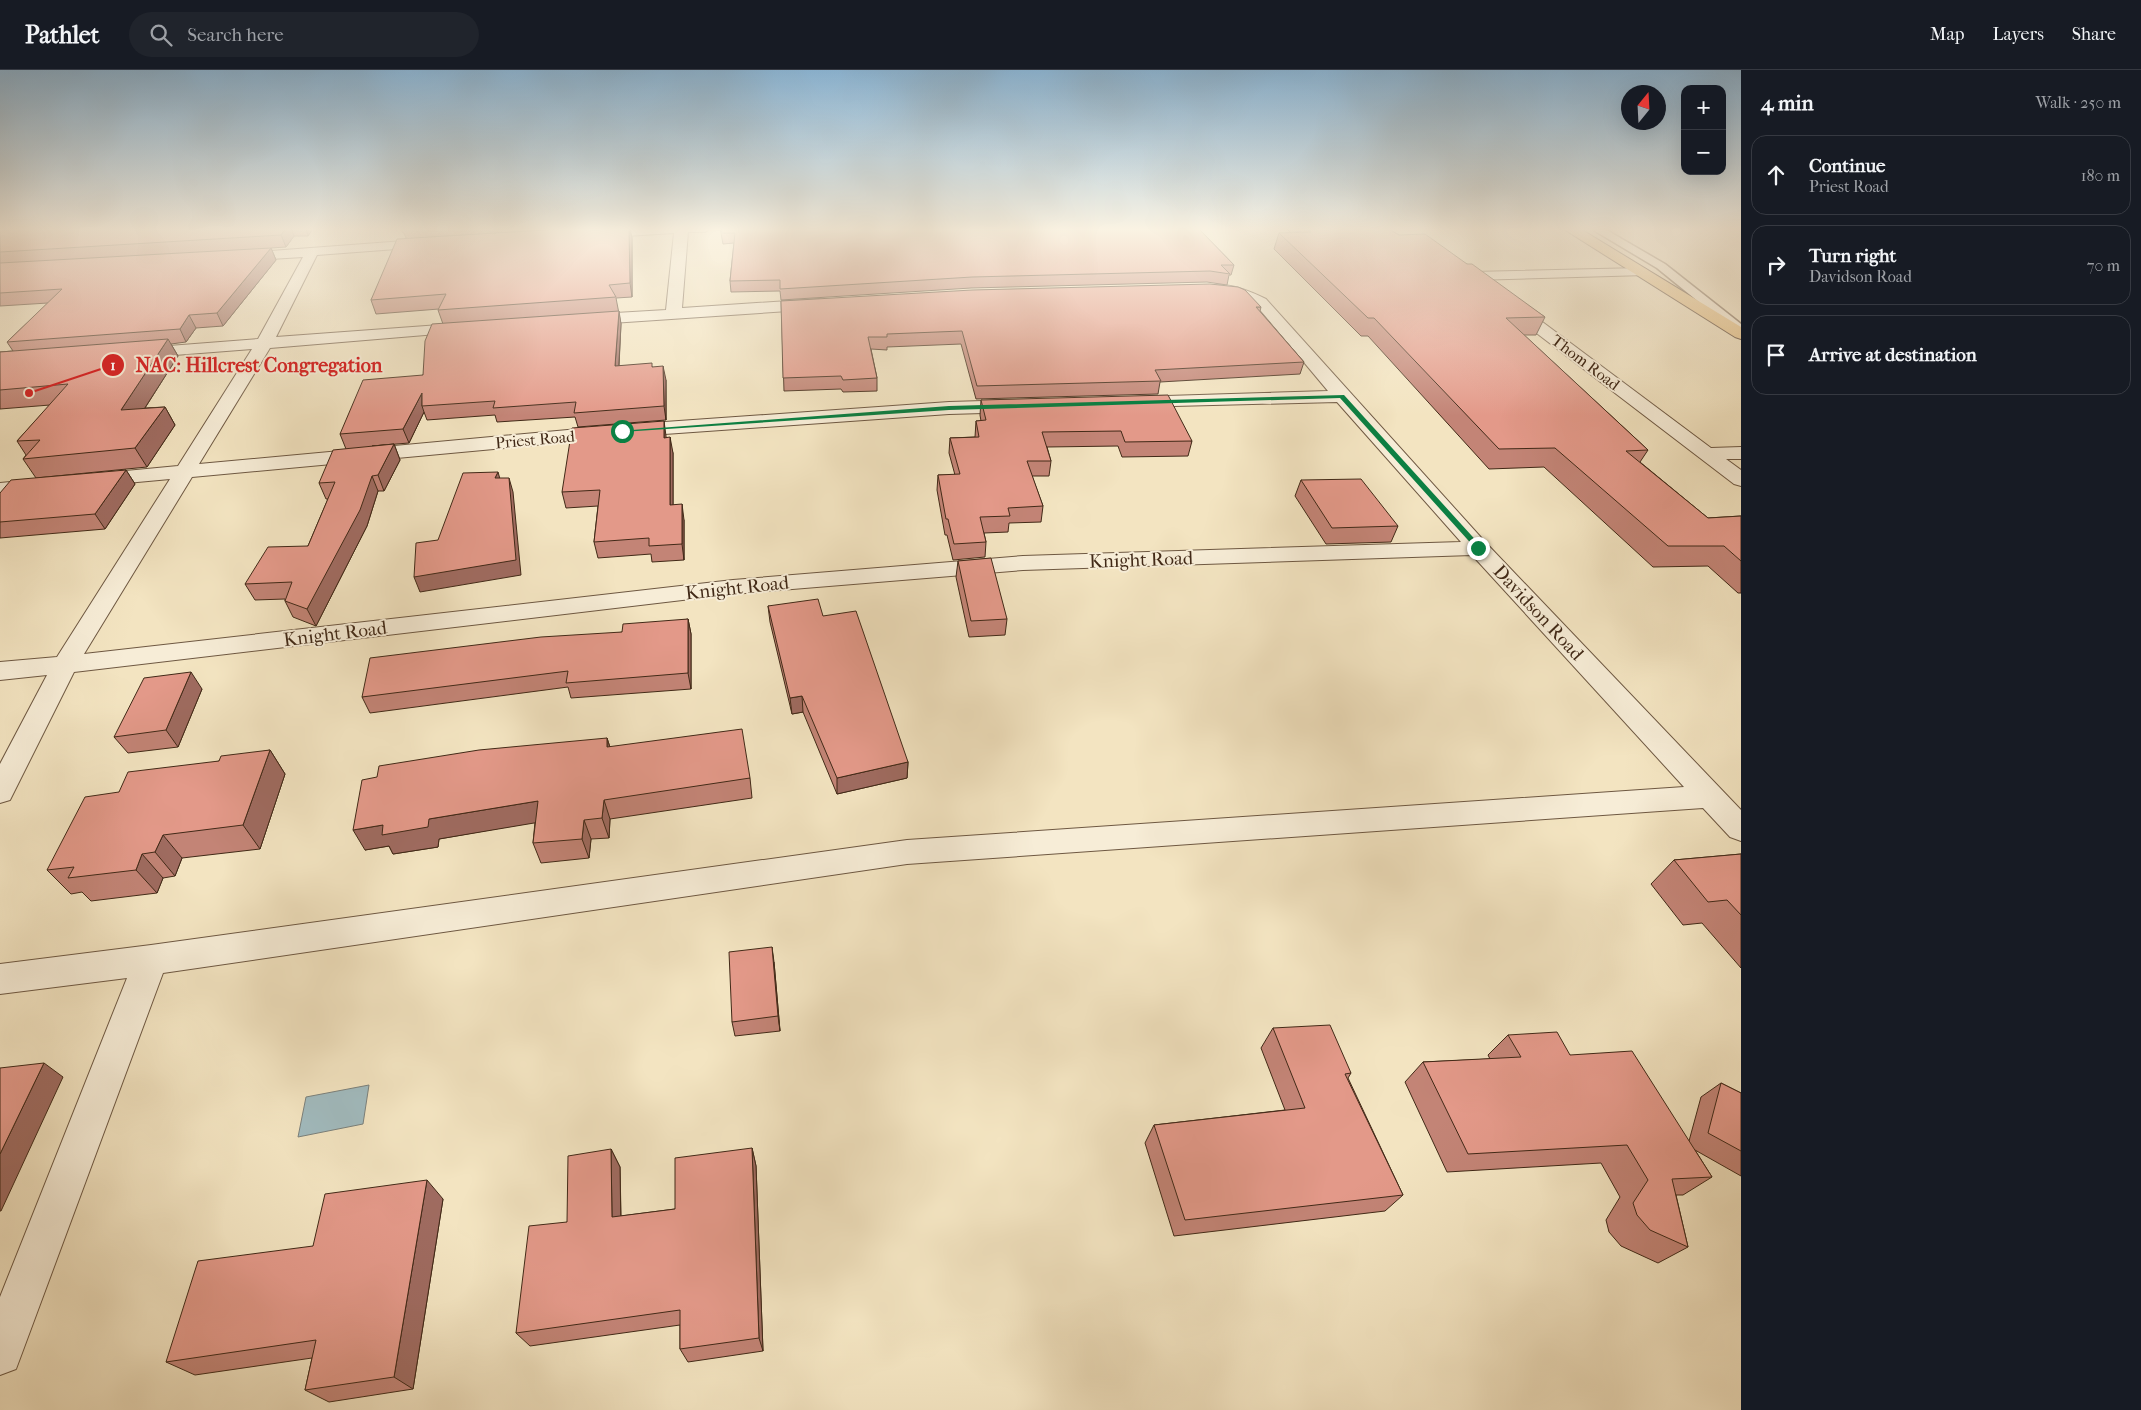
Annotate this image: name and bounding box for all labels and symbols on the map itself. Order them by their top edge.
north arrow [1621,85,1666,130]
street label: Thom Road [1548,331,1624,394]
callout: NAC: Hillcrest Congregation [100,348,392,383]
text: NAC: Hillcrest Congregation [136,354,383,377]
text: 1 [110,356,116,374]
route start [611,420,634,443]
street label: Priest Road [495,427,576,452]
route end [1467,537,1490,560]
street label: Knight Road [1089,547,1194,573]
street label: Davidson Road [1489,560,1588,665]
street label: Knight Road [684,572,791,604]
street label: Knight Road [282,617,389,651]

